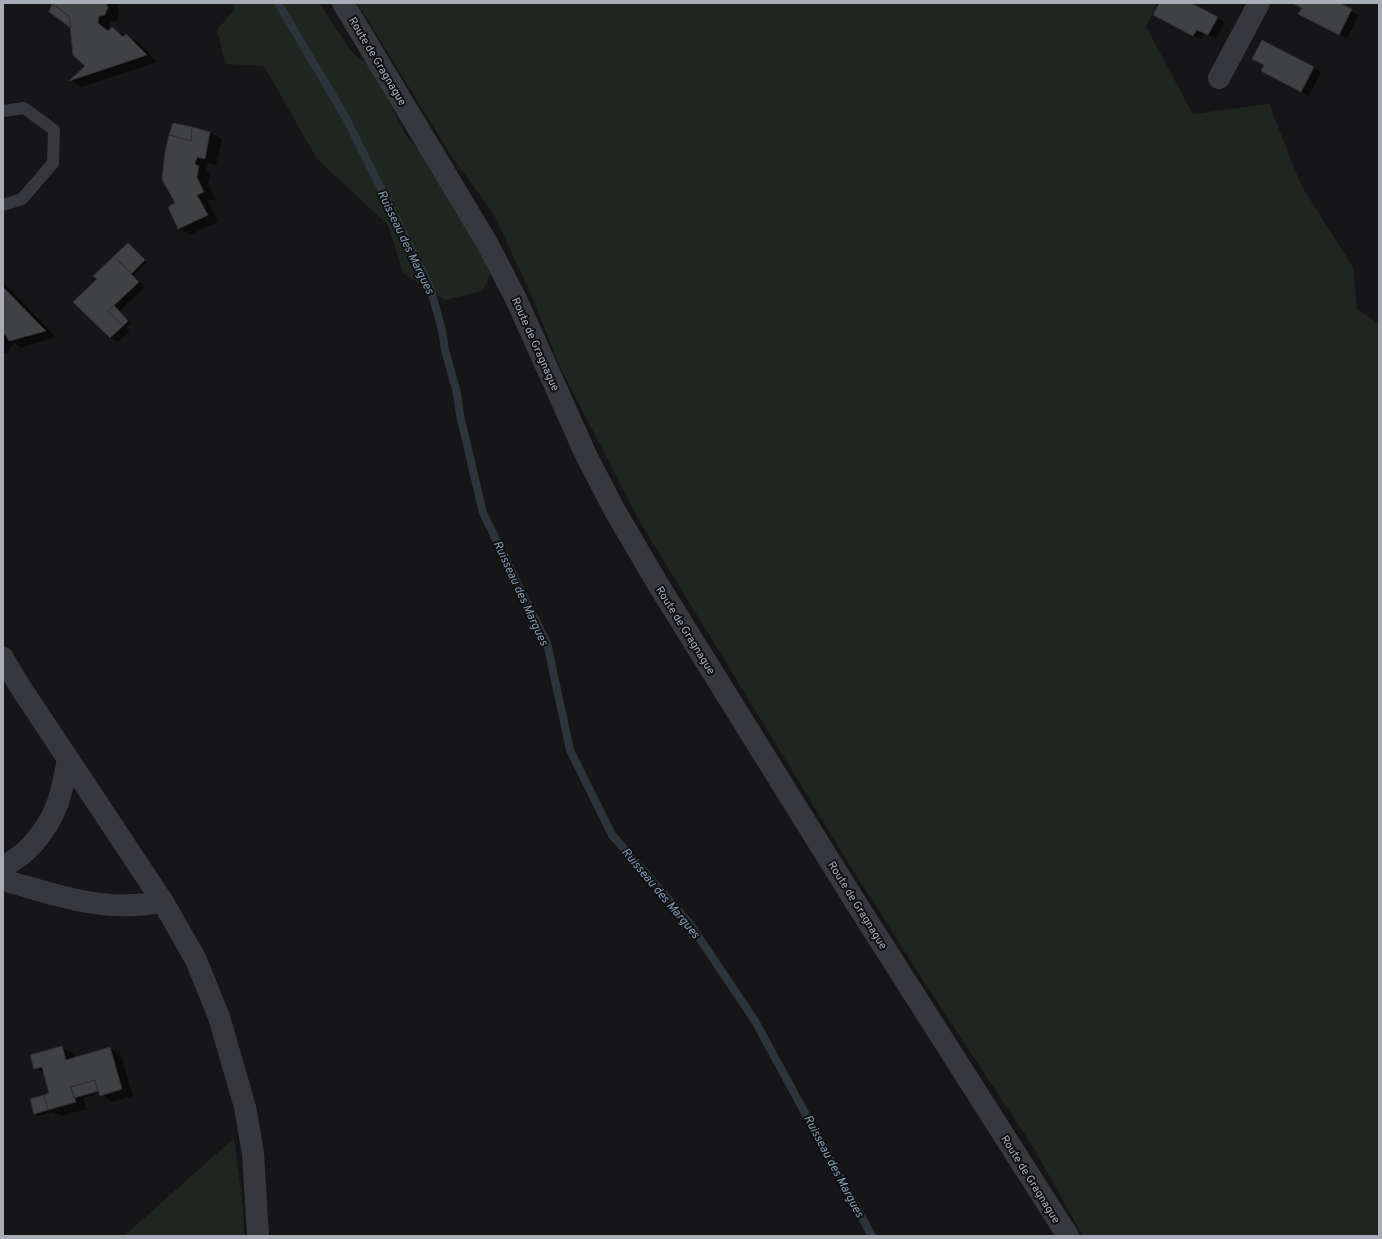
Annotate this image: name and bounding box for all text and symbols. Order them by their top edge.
street label: Route de Gragnague [345,15,409,108]
water label: Ruisseau des Margues [373,188,438,298]
street label: Route de Gragnague [508,295,562,393]
water label: Ruisseau des Margues [489,538,552,649]
street label: Route de Gragnague [652,584,718,677]
water label: Ruisseau des Margues [618,845,703,943]
street label: Route de Gragnague [824,859,890,952]
water label: Ruisseau des Margues [799,1112,867,1221]
street label: Route de Gragnague [997,1133,1063,1226]

